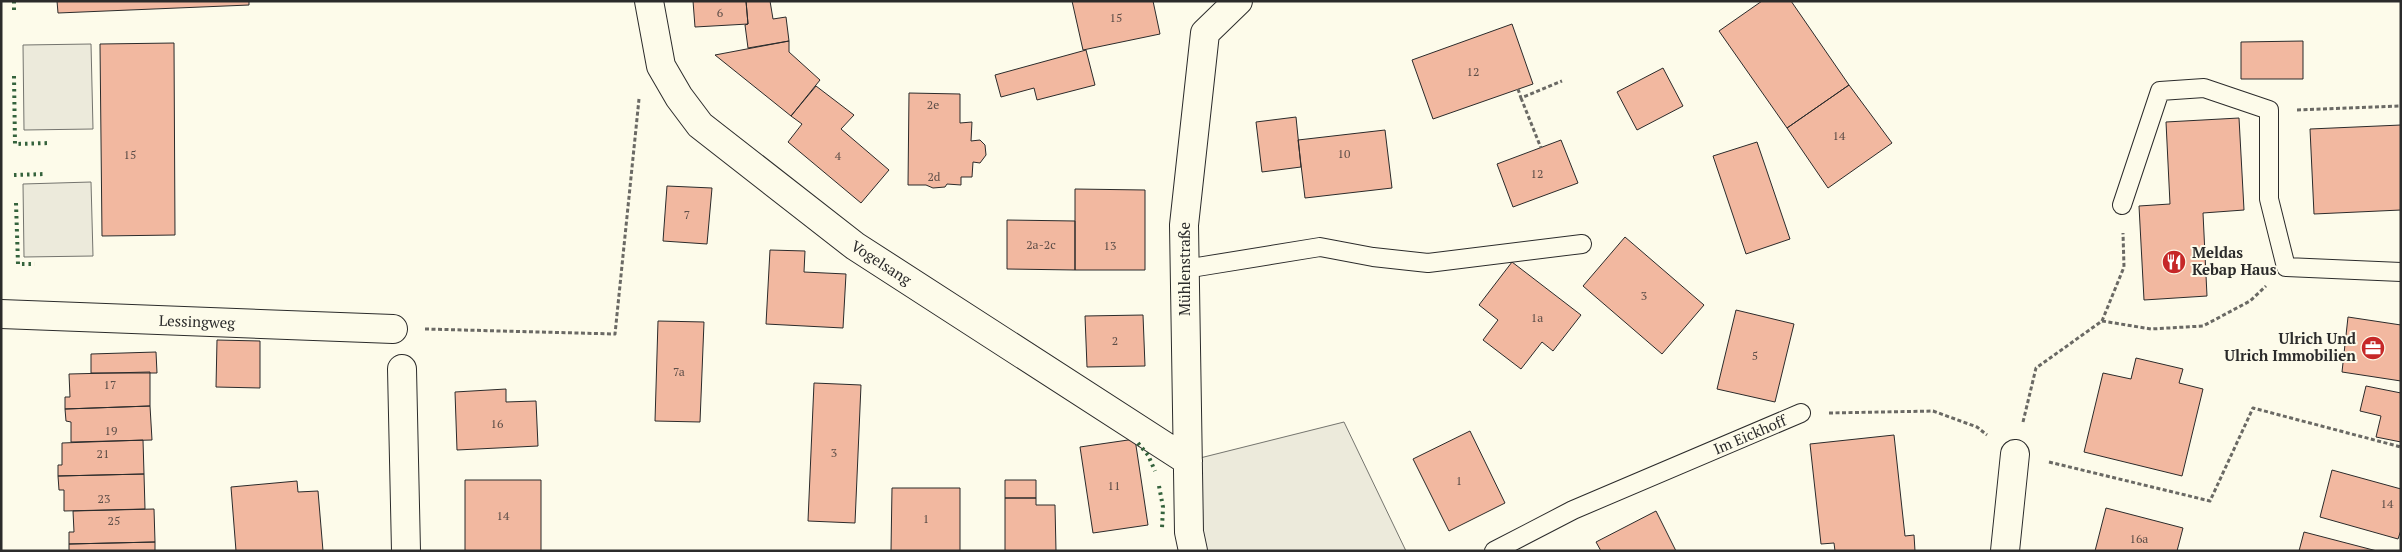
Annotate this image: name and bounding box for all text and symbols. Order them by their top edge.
house number: 6 [717,5,724,20]
house number: 15 [1110,10,1122,25]
house number: 12 [1467,64,1479,79]
house number: 2e [927,97,939,112]
house number: 14 [1833,128,1846,143]
house number: 10 [1338,146,1350,161]
house number: 15 [124,147,136,162]
house number: 4 [835,148,842,163]
house number: 12 [1531,166,1543,181]
house number: 2d [927,169,941,184]
house number: 7 [684,207,690,222]
street label: Mühlenstraße [1174,222,1194,316]
street label: Vogelsang [848,235,916,290]
house number: 2a-2c [1026,237,1056,252]
house number: 13 [1104,238,1116,253]
place label: Meldas Kebap Haus [2192,242,2277,279]
restaurant icon: Meldas Kebap Haus [2161,249,2187,275]
house number: 3 [1641,288,1647,303]
street label: Lessingweg [159,310,237,332]
house number: 1a [1531,310,1543,325]
place label: Ulrich Und Ulrich Immobilien [2224,328,2356,365]
house number: 2 [1112,333,1118,348]
office icon: Ulrich Und Ulrich Immobilien [2360,335,2386,361]
house number: 5 [1752,348,1758,363]
house number: 7a [673,364,685,379]
house number: 17 [104,377,116,392]
street label: Im Eickhoff [1710,409,1790,458]
house number: 16 [491,416,504,431]
house number: 19 [105,423,117,438]
house number: 3 [831,445,837,460]
house number: 21 [97,446,109,461]
house number: 1 [1456,473,1462,488]
house number: 11 [1108,478,1120,493]
house number: 23 [98,491,110,506]
house number: 14 [2381,496,2394,511]
house number: 14 [497,508,510,523]
house number: 1 [923,511,929,526]
house number: 25 [108,513,120,528]
house number: 16a [2130,531,2148,546]

